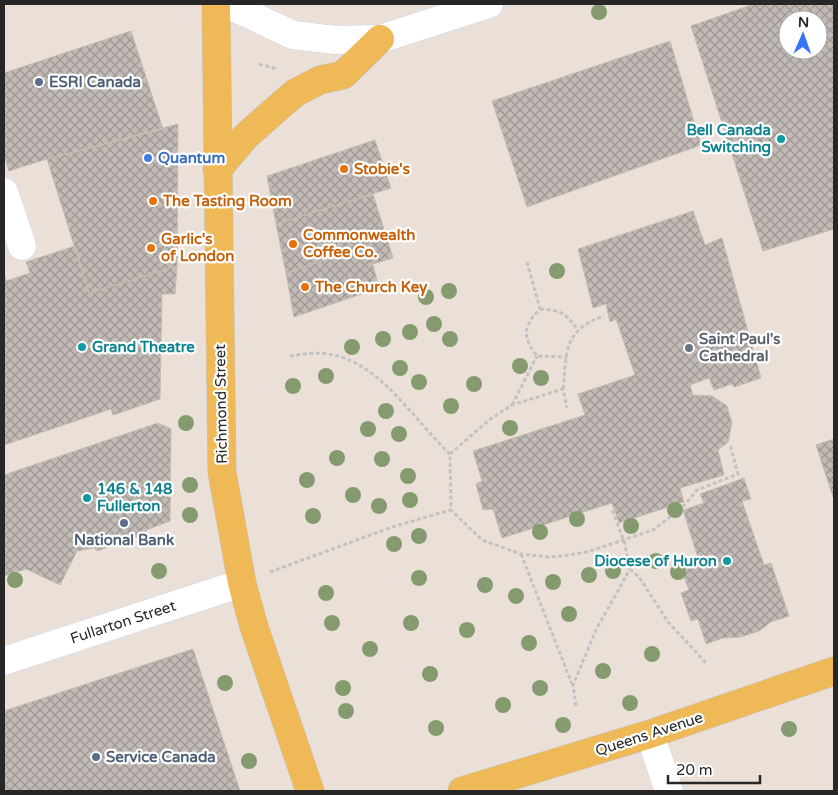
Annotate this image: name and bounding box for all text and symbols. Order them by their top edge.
north arrow [778,10,828,60]
text: N [798,14,809,31]
place label: ESRI Canada [49,73,141,91]
marker: ESRI Canada [33,76,45,88]
place label: Bell Canada Switching [687,121,771,157]
marker: Bell Canada Switching [775,133,787,145]
place label: Quantum [158,149,225,167]
marker: Quantum [142,152,154,164]
place label: Stobie's [354,160,410,178]
marker: Stobie's [338,163,350,175]
place label: The Tasting Room [162,192,292,211]
marker: The Tasting Room [147,195,159,207]
place label: Commonwealth Coffee Co. [303,226,415,261]
place label: Garlic's of London [161,230,234,265]
marker: Commonwealth Coffee Co. [287,238,299,250]
marker: Garlic's of London [145,242,157,254]
place label: The Church Key [314,278,427,297]
marker: The Church Key [299,281,311,293]
place label: Saint Paul's Cathedral [699,330,780,365]
place label: Grand Theatre [92,338,195,356]
marker: Grand Theatre [76,341,88,353]
marker: Saint Paul's Cathedral [683,342,695,354]
street label: Richmond Street [211,344,231,464]
place label: 146 & 148 Fullerton [97,480,173,515]
marker: 146 & 148 Fullerton [81,492,93,504]
marker: National Bank [118,517,130,529]
place label: National Bank [74,531,174,549]
place label: Diocese of Huron [594,552,717,570]
marker: Diocese of Huron [721,555,733,567]
street label: Fullarton Street [68,596,178,648]
street label: Queens Avenue [593,708,705,760]
place label: Service Canada [106,748,216,766]
marker: Service Canada [90,751,102,763]
scale bar [668,752,760,784]
text: 20 m [676,761,713,779]

